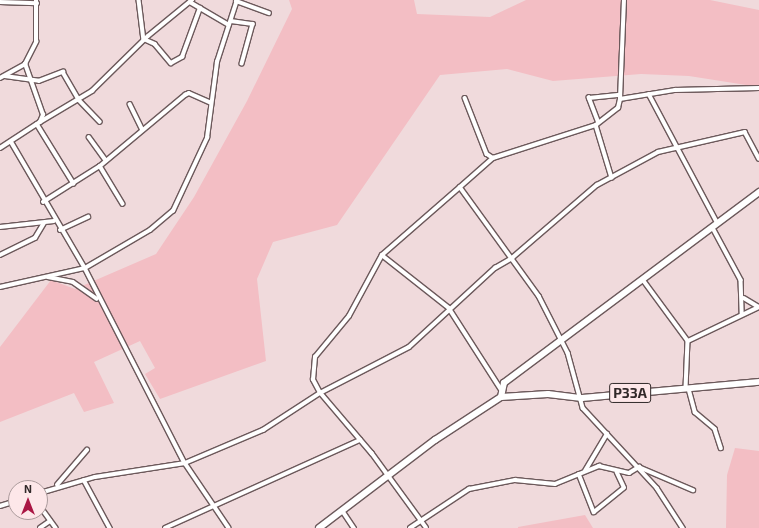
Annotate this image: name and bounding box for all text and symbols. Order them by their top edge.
road number: P33A [609,381,651,405]
north arrow [8,480,48,520]
text: N [24,482,32,495]

